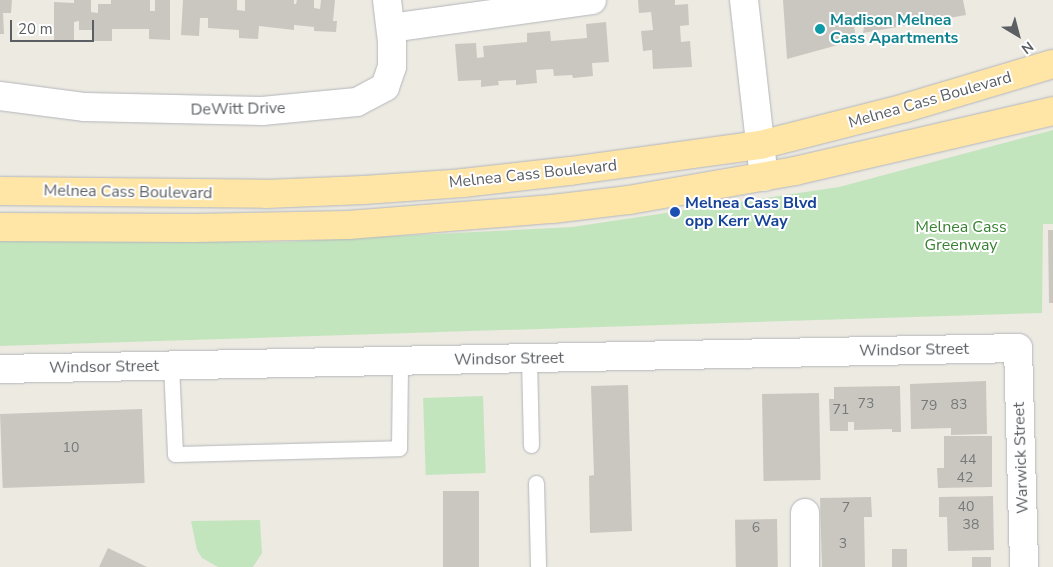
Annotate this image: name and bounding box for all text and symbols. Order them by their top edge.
scale bar [12,10,96,42]
place label: Madison Melnea Cass Apartments [830,10,958,48]
north arrow [993,10,1043,60]
text: 20 m [18,19,53,39]
marker: Madison Melnea Cass Apartments [814,23,826,35]
text: N [1017,37,1037,58]
street label: Melnea Cass Boulevard [846,67,1014,133]
street label: DeWitt Drive [190,99,286,119]
street label: Melnea Cass Boulevard [448,156,618,192]
street label: Melnea Cass Boulevard [43,181,213,203]
place label: Melnea Cass Blvd opp Kerr Way [685,193,817,231]
marker: Melnea Cass Blvd opp Kerr Way [669,206,681,218]
park label: Melnea Cass Greenway [915,217,1007,255]
street label: Windsor Street [859,339,969,361]
street label: Windsor Street [454,348,564,370]
street label: Windsor Street [49,356,159,378]
house number: 73 [858,396,874,412]
house number: 83 [951,397,967,413]
house number: 79 [921,398,937,414]
house number: 71 [833,402,849,418]
street label: Warwick Street [1009,402,1033,514]
house number: 10 [63,440,79,456]
house number: 44 [960,452,976,468]
house number: 42 [957,470,973,486]
house number: 40 [958,499,974,515]
house number: 7 [842,500,850,516]
house number: 38 [963,517,979,533]
house number: 6 [752,520,760,536]
house number: 3 [839,536,847,552]

